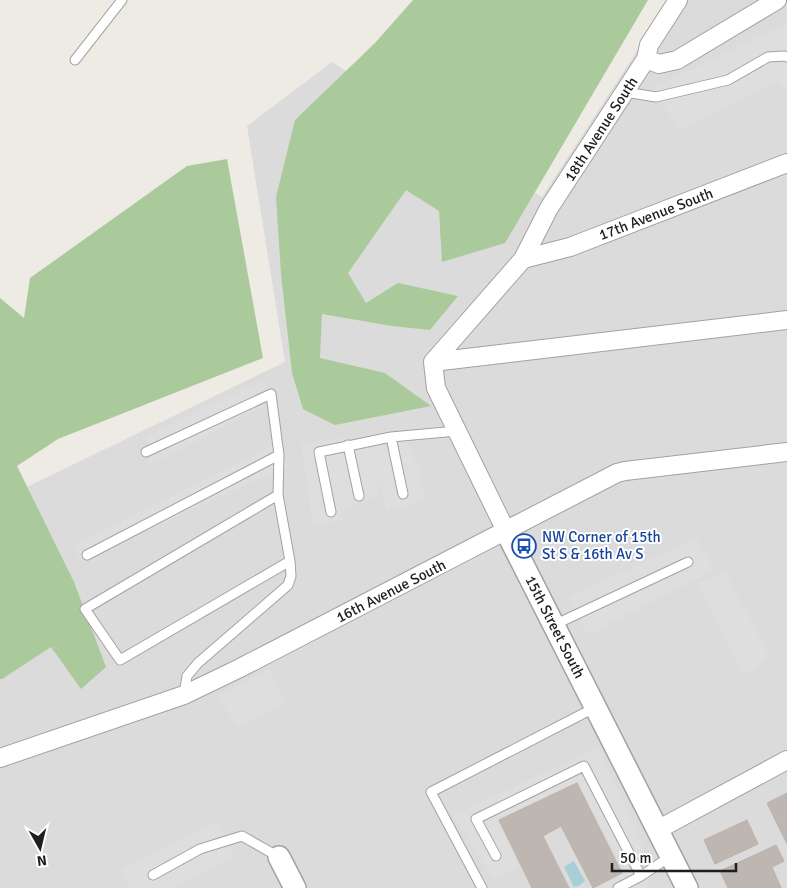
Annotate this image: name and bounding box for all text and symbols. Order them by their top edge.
street label: 18th Avenue South [561,73,641,185]
street label: 17th Avenue South [596,184,716,244]
place label: NW Corner of 15th St S & 16th Av S [542,528,661,563]
bus stop icon: NW Corner of 15th St S & 16th Av S [511,533,537,559]
street label: 16th Avenue South [333,556,449,626]
street label: 15th Street South [521,573,589,681]
north arrow [15,823,65,873]
scale bar [612,840,736,872]
text: 50 m [620,849,651,867]
text: N [36,851,48,869]

